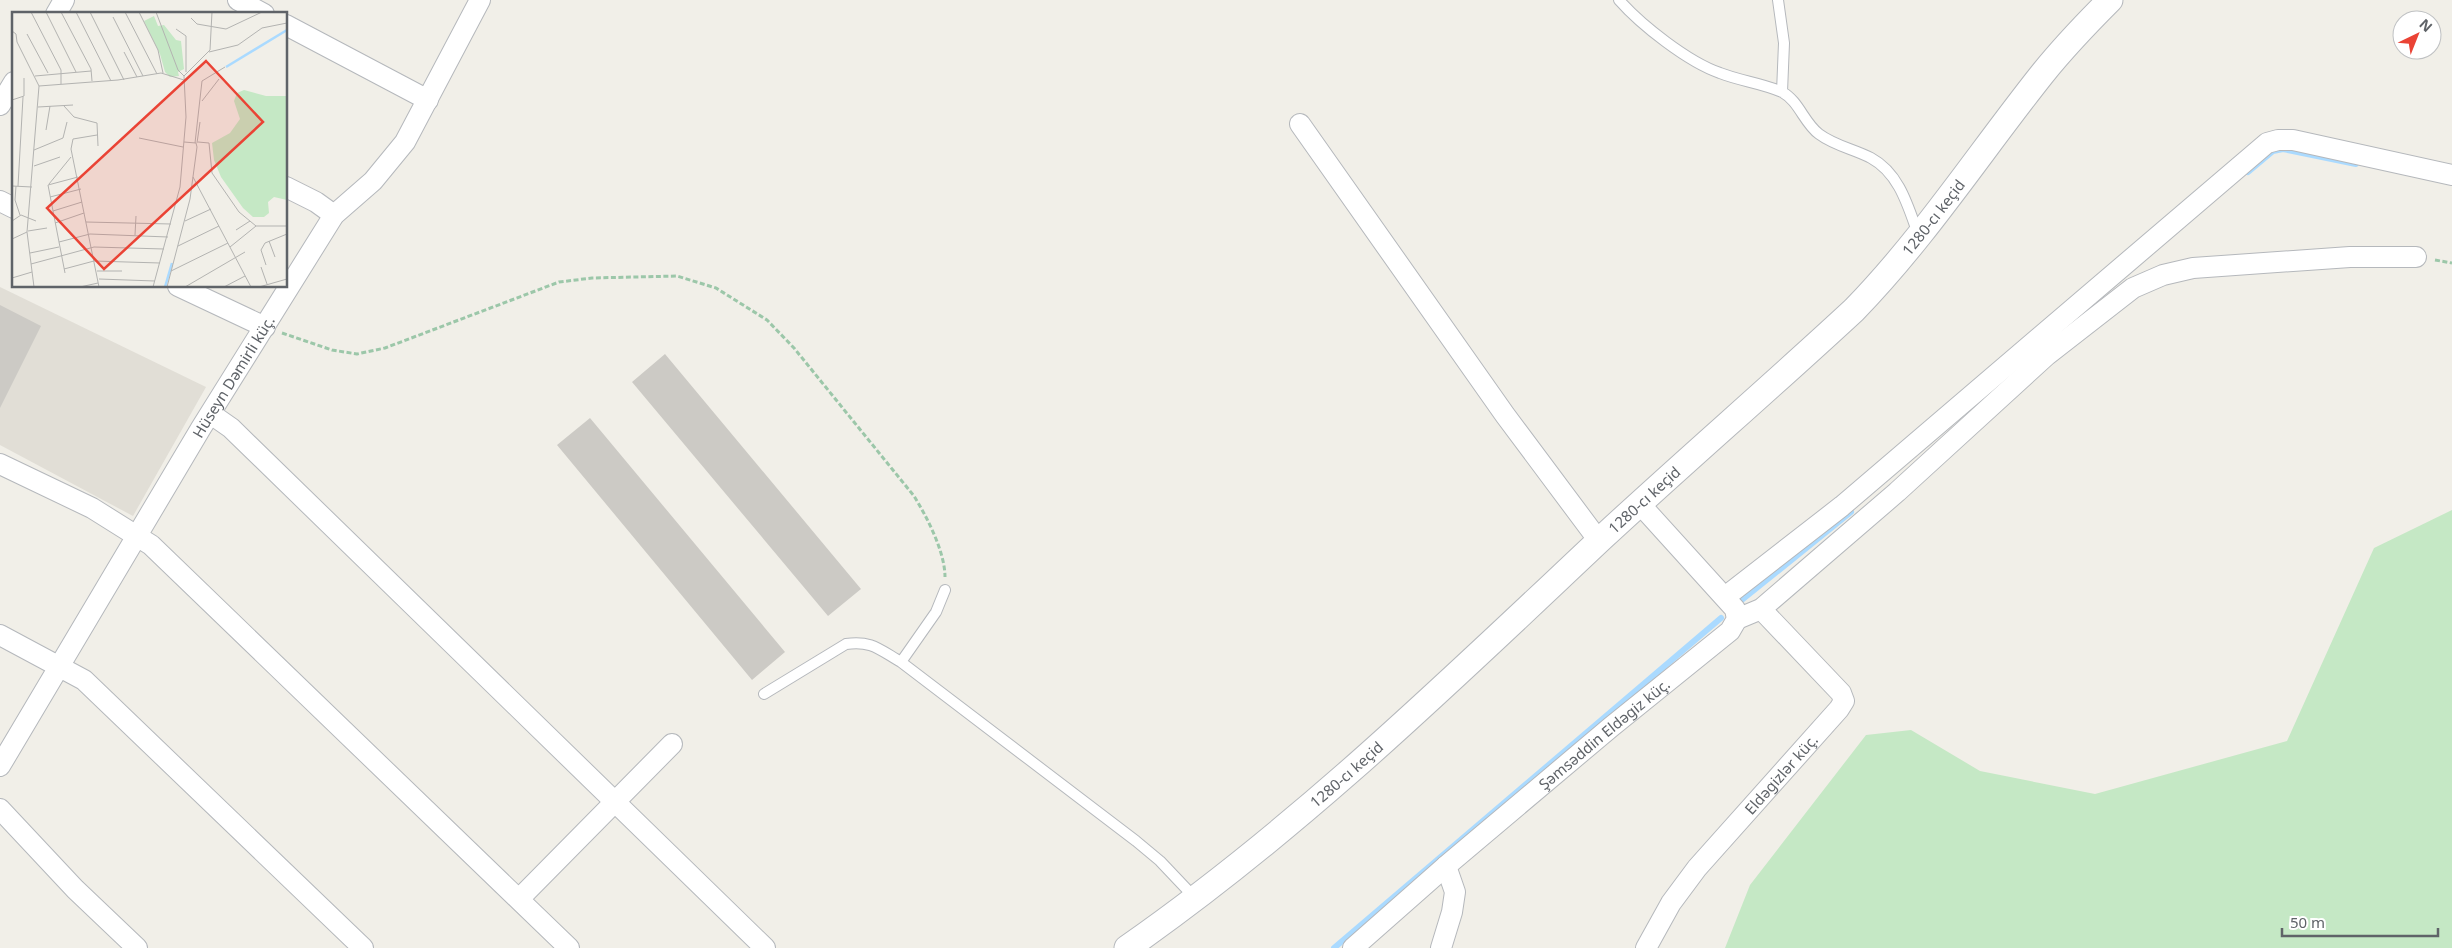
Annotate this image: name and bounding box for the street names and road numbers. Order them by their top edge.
street label: 1280-cı keçid [1897,175,1969,259]
street label: Hüseyn Dəmirli küç. [188,312,279,441]
street label: 1280-cı keçid [1604,462,1684,538]
street label: Şəmsəddin Eldəgiz küç. [1534,674,1674,794]
street label: Eldəgizlər küç. [1740,730,1822,818]
street label: 1280-cı keçid [1305,737,1387,812]

